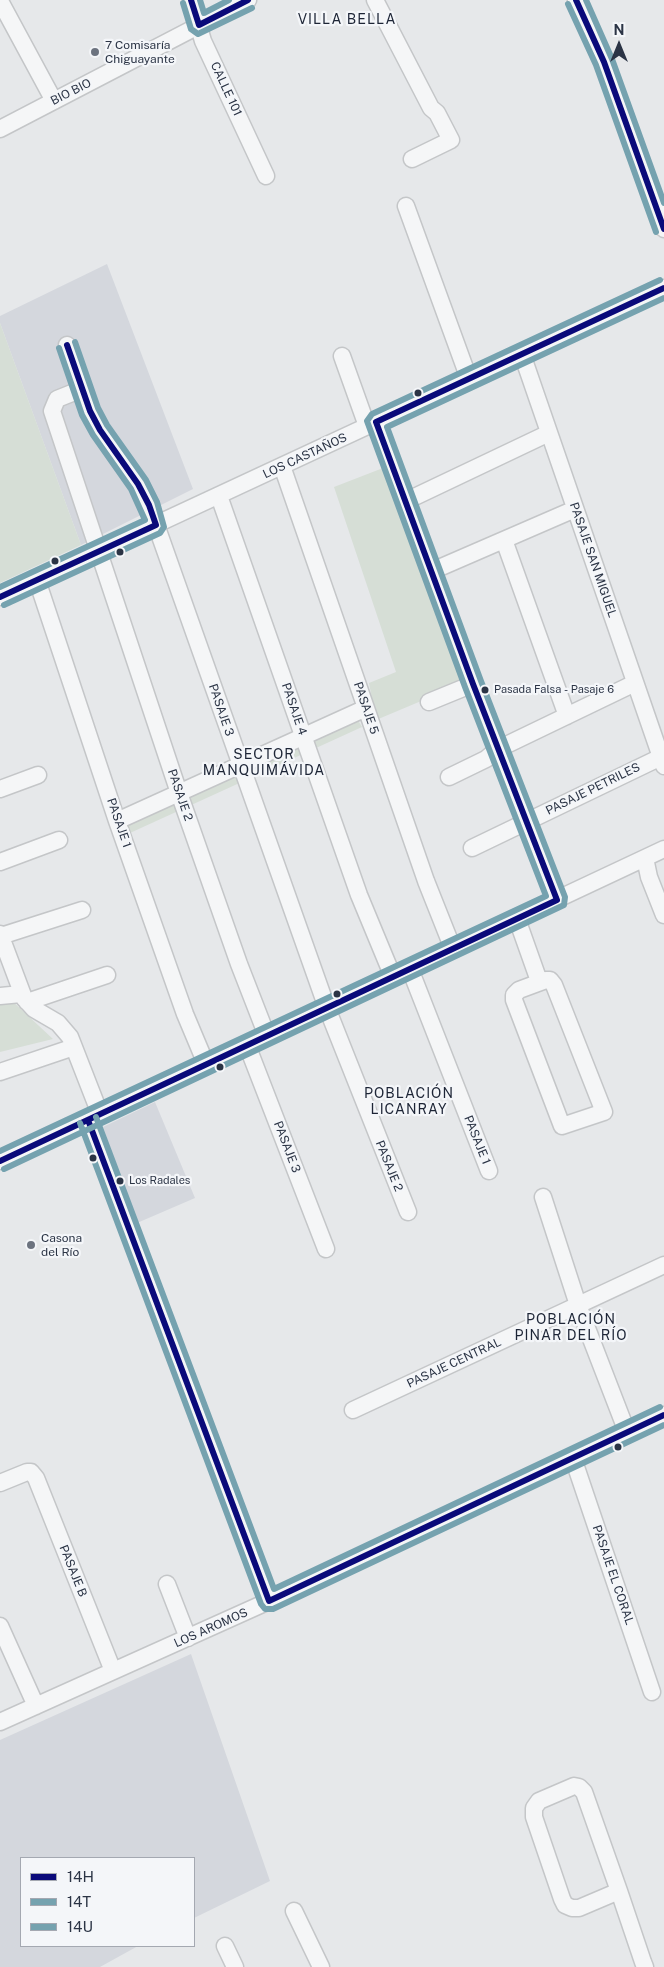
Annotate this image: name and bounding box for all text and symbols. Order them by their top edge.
district label: VILLA BELLA [296,12,398,28]
north arrow [594,20,644,70]
text: N [614,22,624,38]
place label: 7 Comisaría Chiguayante [105,38,175,66]
marker: 7 Comisaría Chiguayante [89,46,101,58]
street label: CALLE 101 [207,60,245,118]
street label: BIO BIO [48,76,94,108]
unlabelled marker [413,388,423,398]
street label: LOS CASTAÑOS [261,430,349,482]
street label: PASAJE SAN MIGUEL [567,501,619,619]
unlabelled marker [115,547,125,557]
unlabelled marker [50,556,60,566]
street label: PASAJE 5 [350,680,382,736]
street label: PASAJE 4 [278,681,310,737]
street label: PASAJE 3 [205,682,237,738]
place label: Pasada Falsa - Pasaje 6 [494,683,614,697]
marker: Pasada Falsa - Pasaje 6 [480,685,490,695]
district label: SECTOR MANQUIMÁVIDA [201,747,327,780]
street label: PASAJE PETRILES [543,760,643,818]
street label: PASAJE 2 [164,767,196,823]
street label: PASAJE 1 [104,796,134,850]
unlabelled marker [332,989,342,999]
unlabelled marker [215,1062,225,1072]
district label: POBLACIÓN LICANRAY [363,1086,455,1118]
street label: PASAJE 1 [461,1113,493,1167]
street label: PASAJE 3 [271,1119,303,1175]
street label: PASAJE 2 [372,1138,406,1194]
unlabelled marker [88,1153,98,1163]
place label: Los Radales [129,1174,190,1188]
marker: Los Radales [115,1176,125,1186]
place label: Casona del Río [41,1231,82,1259]
marker: Casona del Río [25,1239,37,1251]
district label: POBLACIÓN PINAR DEL RÍO [513,1312,629,1344]
street label: PASAJE CENTRAL [405,1335,503,1391]
unlabelled marker [613,1442,623,1452]
street label: PASAJE EL CORAL [589,1523,637,1627]
street label: PASAJE B [56,1543,90,1599]
street label: LOS AROMOS [172,1605,250,1651]
legend [20,1857,195,1947]
text: 14H [67,1868,94,1885]
text: 14T [67,1893,91,1910]
text: 14U [67,1918,93,1935]

